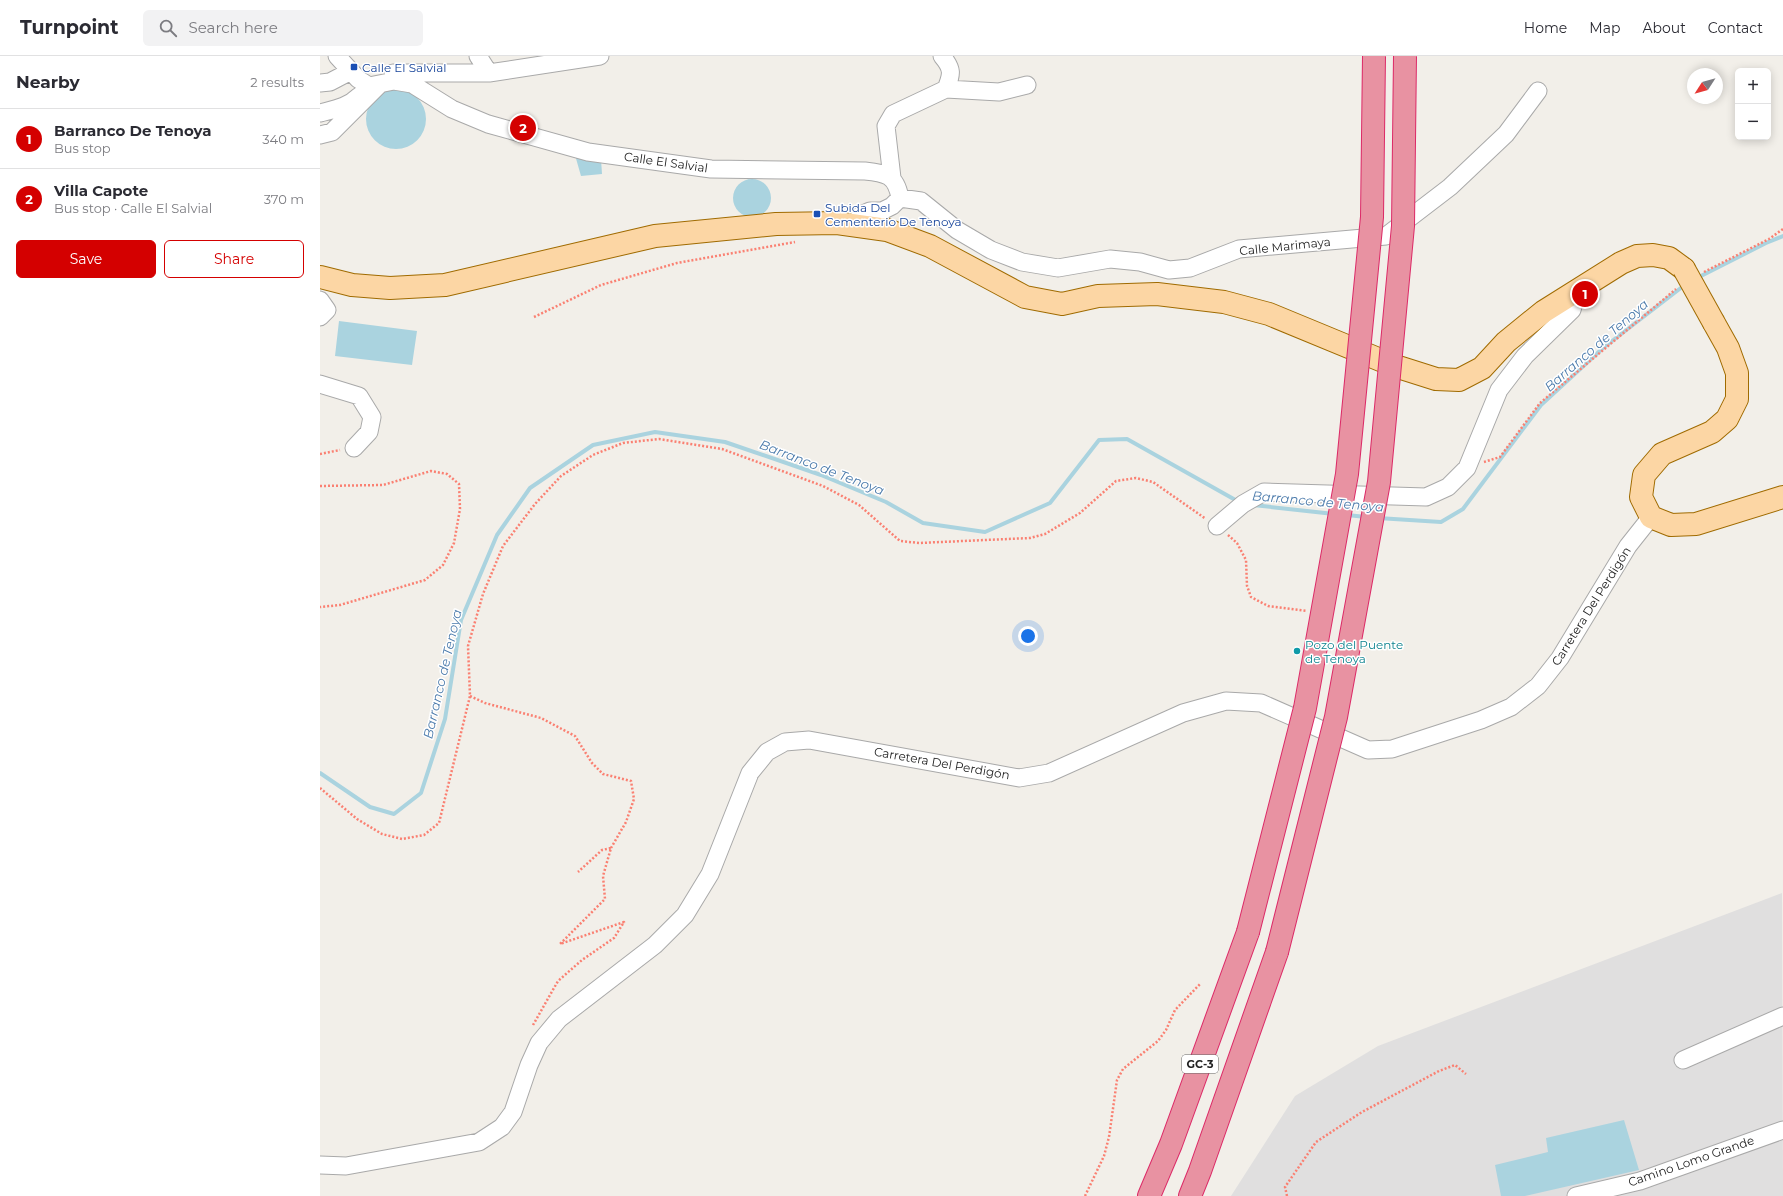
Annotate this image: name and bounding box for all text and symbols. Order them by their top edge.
search box [143,10,423,46]
text: Turnpoint [20,16,119,39]
icon: search [157,17,179,39]
text: Search here [189,18,278,37]
text: Home [1524,19,1567,37]
text: Map [1589,19,1620,37]
text: About [1642,19,1686,37]
text: Contact [1708,19,1763,37]
place label: Calle El Salvial [362,60,446,75]
marker: Calle El Salvial [349,62,359,72]
north arrow [1687,68,1723,104]
map controls [1735,68,1771,140]
button: + [1735,68,1771,104]
text: Nearby [16,72,80,92]
text: 2 results [250,74,304,90]
button: − [1735,104,1771,140]
pin: 2 [510,113,536,143]
text: Barranco De Tenoya [54,121,211,140]
text: 1 [26,131,32,147]
text: 340 m [262,131,304,147]
text: Bus stop [54,140,111,156]
street label: Calle El Salvial [623,149,709,175]
text: Villa Capote [54,181,148,200]
text: 2 [25,191,33,207]
text: 370 m [264,191,304,207]
text: Bus stop · Calle El Salvial [54,200,212,216]
place label: Subida Del Cementerio De Tenoya [825,200,962,229]
marker: Subida Del Cementerio De Tenoya [812,209,822,219]
street label: Calle Marimaya [1239,234,1331,258]
button: Save [16,240,156,278]
button: Share [164,240,304,278]
pin: 1 [1572,279,1598,309]
water label: Barranco de Tenoya [1541,295,1651,394]
water label: Barranco de Tenoya [757,436,887,498]
water label: Barranco de Tenoya [1251,487,1385,515]
street label: Carretera Del Perdigón [1548,544,1634,668]
water label: Barranco de Tenoya [419,608,465,740]
your location [1018,626,1038,646]
place label: Pozo del Puente de Tenoya [1305,637,1403,666]
marker: Pozo del Puente de Tenoya [1292,646,1302,656]
street label: Carretera Del Perdigón [873,744,1011,782]
road number: GC-3 [1182,1055,1218,1073]
street label: Camino Lomo Grande [1626,1132,1756,1190]

